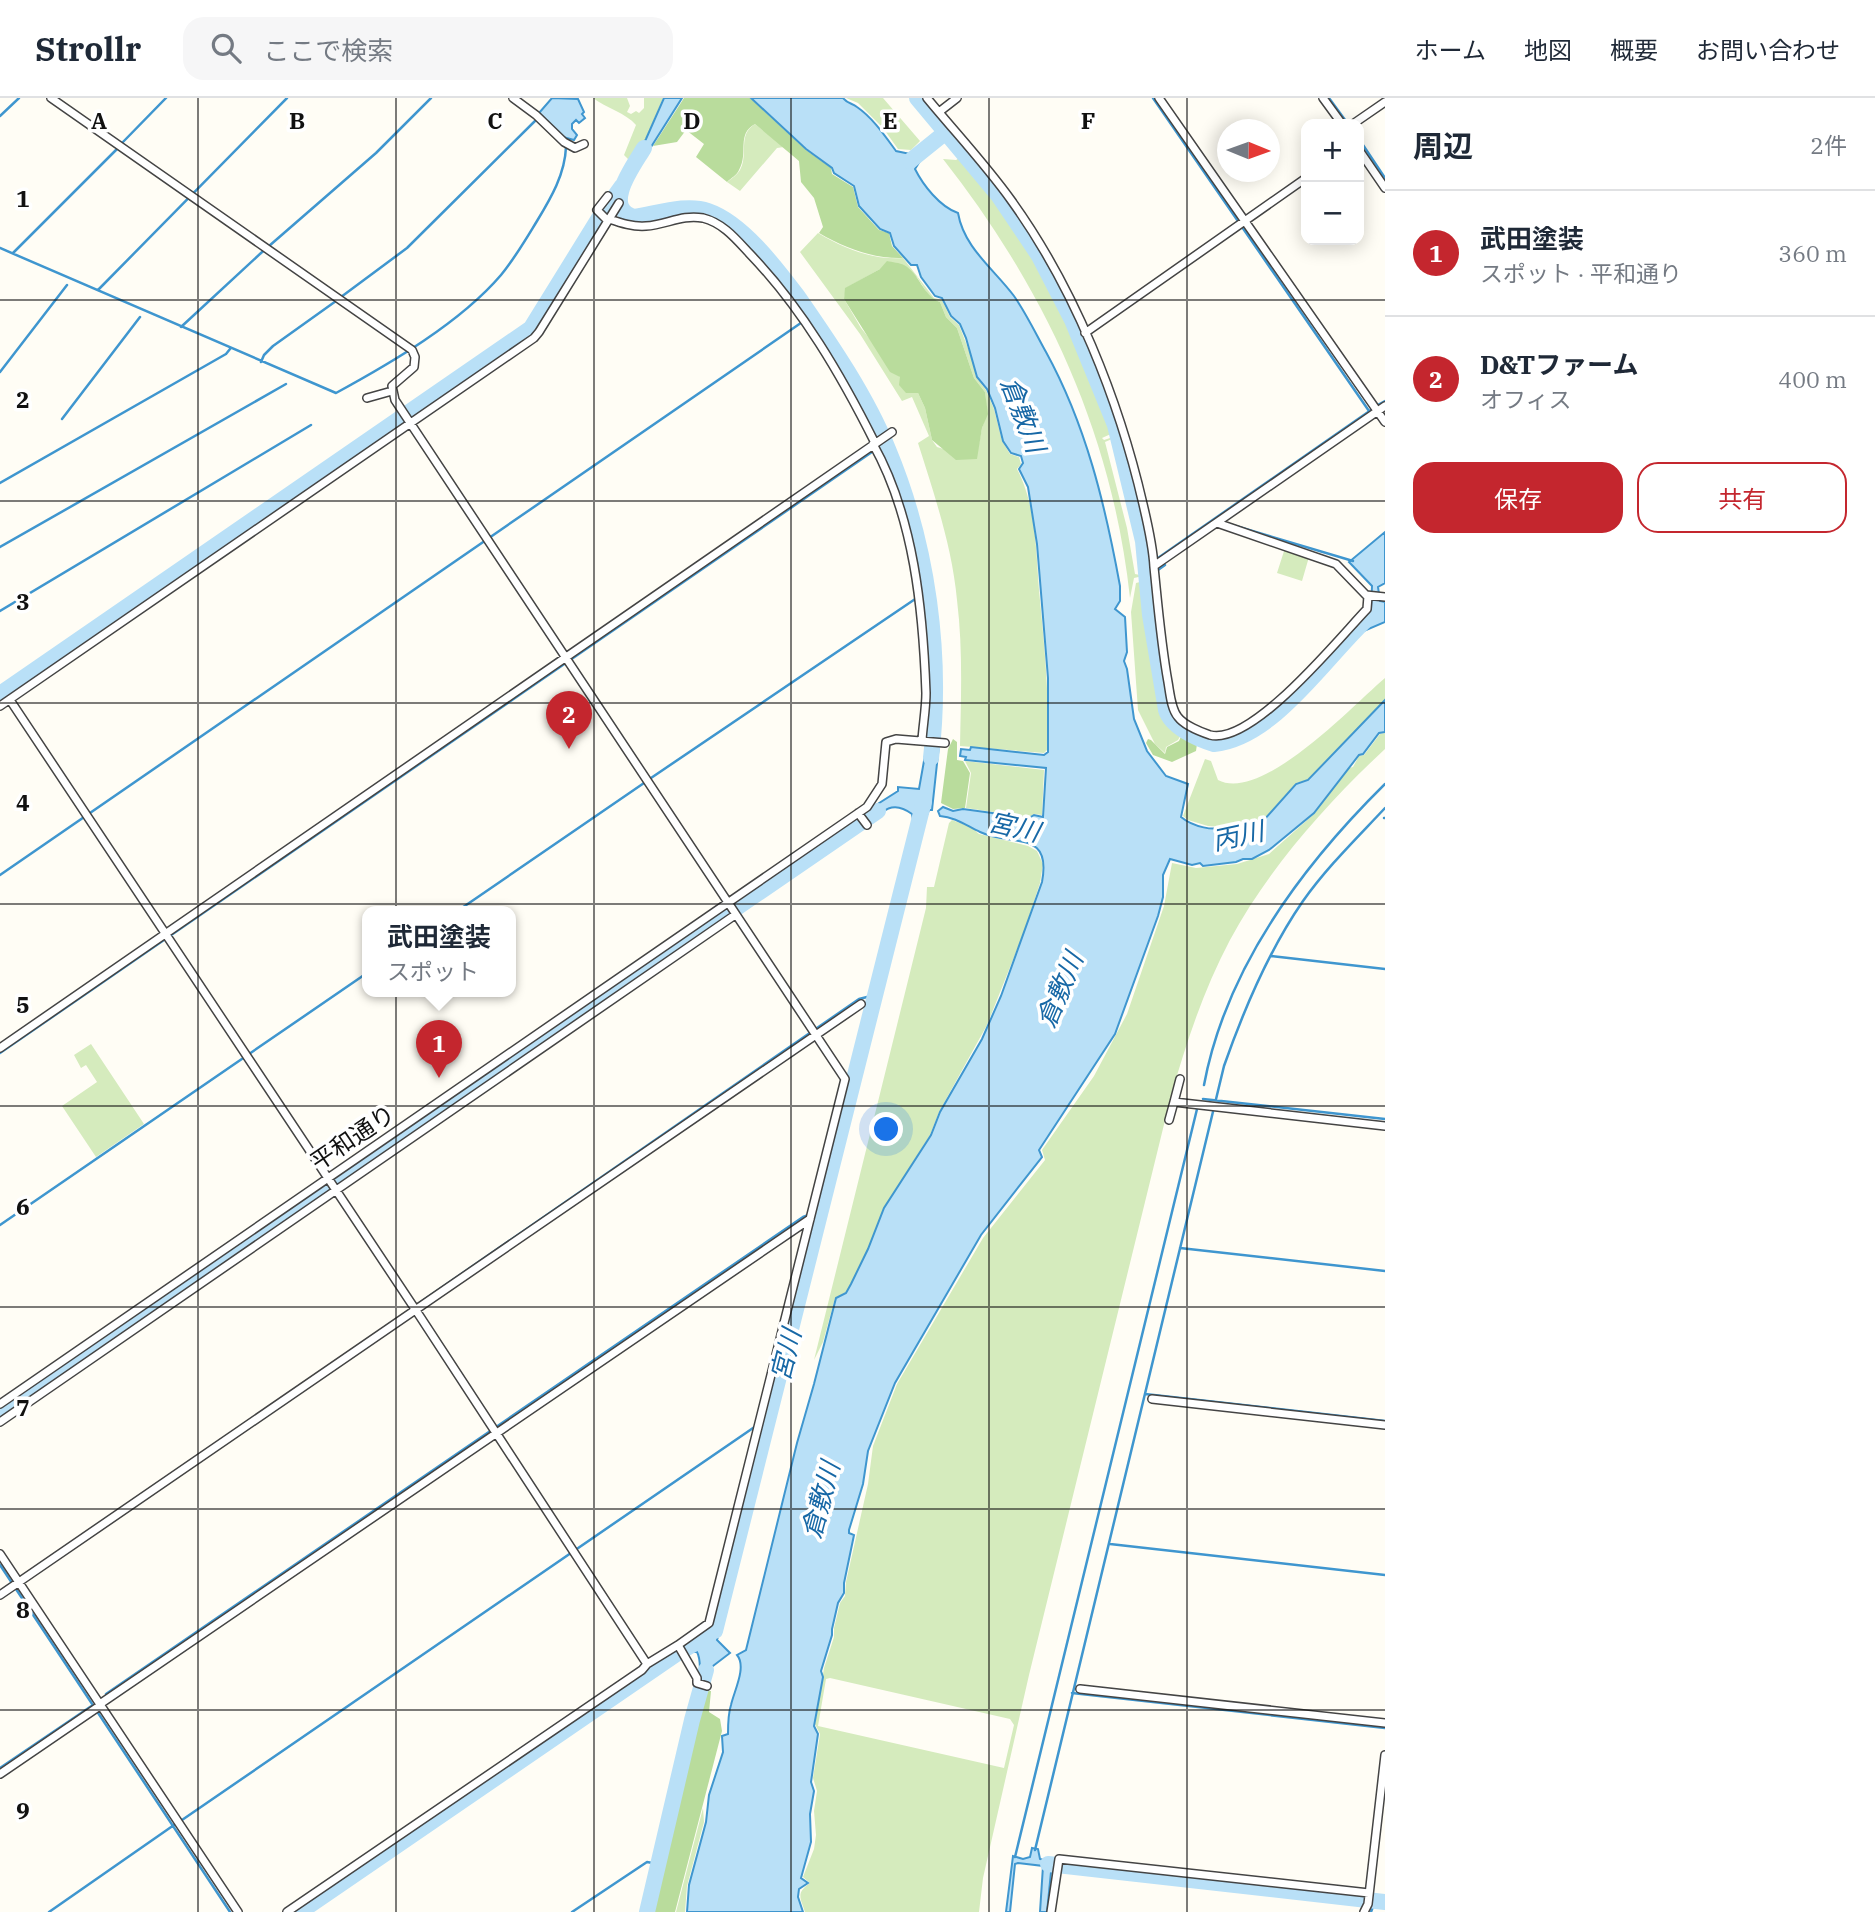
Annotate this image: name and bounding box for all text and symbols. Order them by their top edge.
search box [183,17,673,80]
text: Strollr [35,27,141,70]
icon: search [207,29,245,67]
text: ここで検索 [263,33,393,67]
text: ホーム [1415,34,1486,66]
text: 地図 [1524,34,1572,66]
text: 概要 [1610,34,1658,66]
text: お問い合わせ [1696,34,1840,66]
text: A [91,105,107,135]
text: B [289,105,305,135]
text: C [487,105,503,135]
text: D [683,105,701,135]
text: E [882,105,898,135]
text: F [1081,105,1095,135]
north arrow [1217,119,1280,182]
map controls [1301,119,1364,245]
button: + [1301,119,1364,182]
text: 周辺 [1413,126,1473,165]
text: 2件 [1810,130,1847,160]
button: − [1301,182,1364,245]
text: 1 [16,183,30,213]
text: 武田塗装 [1480,221,1584,255]
text: 1 [1429,238,1443,268]
text: 360 m [1778,238,1847,268]
text: スポット · 平和通り [1480,258,1682,288]
text: D&Tファーム [1480,347,1639,381]
text: 2 [1429,364,1443,394]
text: 400 m [1778,364,1847,394]
water label: 倉敷川 [994,372,1055,460]
text: 2 [16,384,30,414]
text: オフィス [1480,384,1572,414]
button: 保存 [1413,462,1623,533]
button: 共有 [1637,462,1847,533]
text: 3 [16,586,30,616]
pin: 2 [546,691,592,749]
text: 4 [16,787,30,817]
water label: 宮川 [985,804,1046,849]
water label: 丙川 [1209,812,1270,857]
popup [362,906,516,997]
text: 武田塗装 [387,919,491,953]
water label: 倉敷川 [1028,944,1091,1032]
text: スポット [387,956,479,986]
text: 5 [16,989,30,1019]
pin: 1 [416,1020,462,1078]
street label: 平和通り [304,1097,401,1177]
your location [869,1112,903,1146]
text: 6 [16,1191,30,1221]
water label: 宮川 [762,1323,809,1384]
text: 7 [16,1392,30,1422]
water label: 倉敷川 [794,1455,847,1542]
text: 8 [16,1594,30,1624]
text: 9 [16,1795,30,1825]

